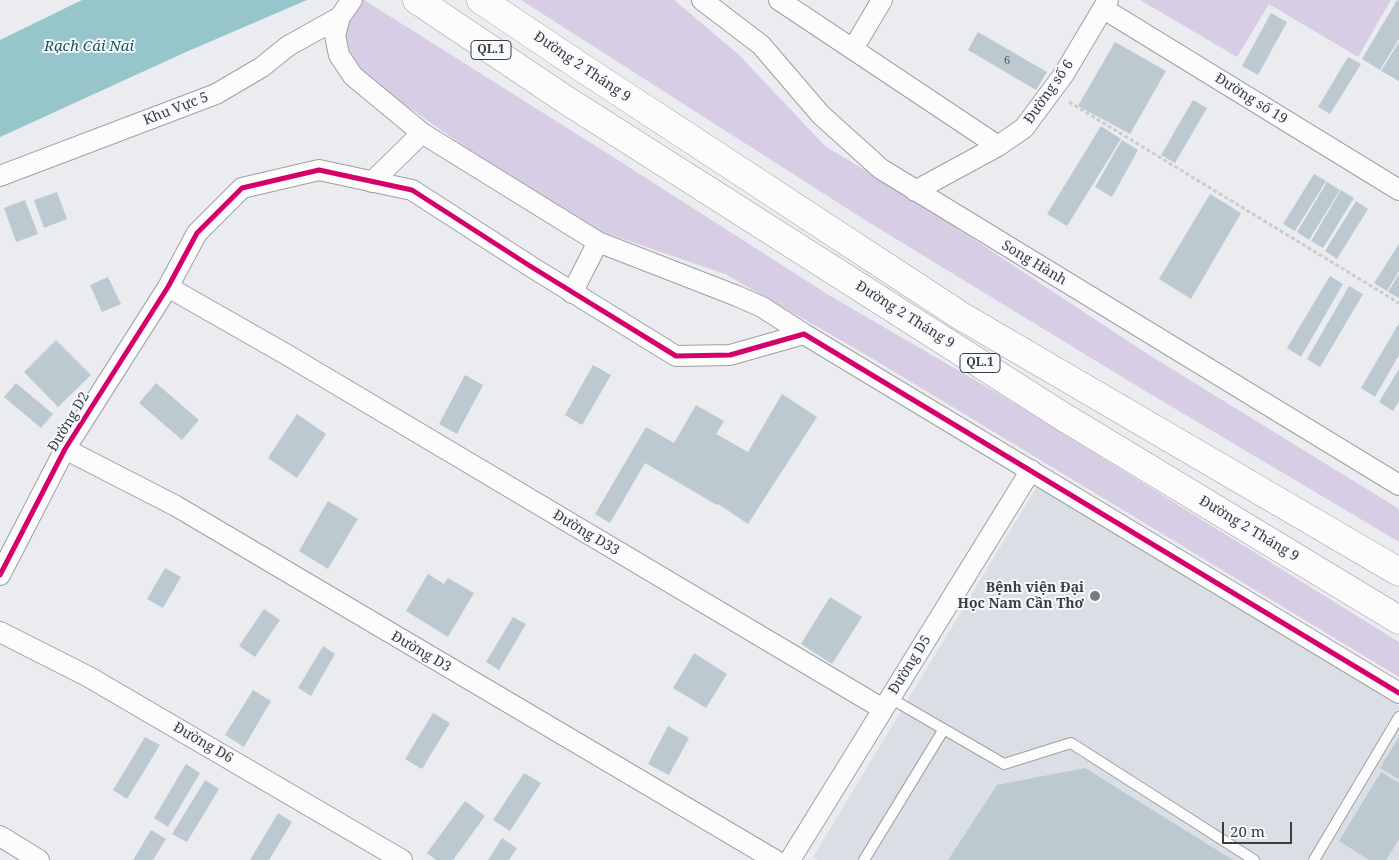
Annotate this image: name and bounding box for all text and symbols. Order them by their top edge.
street label: Đường 2 Tháng 9 [530,28,634,106]
water label: Rạch Cái Nai [44,38,134,56]
road number: QL.1 [471,40,511,60]
house number: 6 [1004,54,1010,68]
street label: Đường số 6 [1021,57,1077,127]
street label: Đường số 19 [1212,70,1290,128]
street label: Khu Vực 5 [141,89,211,129]
street label: Song Hành [998,237,1070,289]
street label: Đường 2 Tháng 9 [852,278,958,352]
road number: QL.1 [960,353,1000,372]
street label: Đường D2 [45,389,93,455]
street label: Đường 2 Tháng 9 [1196,493,1302,565]
street label: Đường D33 [550,507,622,559]
place label: Bệnh viện Đại Học Nam Cần Thơ [957,580,1084,612]
marker: Bệnh viện Đại Học Nam Cần Thơ [1088,589,1102,603]
street label: Đường D3 [388,628,454,676]
street label: Đường D5 [885,632,935,698]
street label: Đường D6 [170,719,236,767]
scale bar [1224,812,1294,844]
text: 20 m [1230,821,1265,841]

